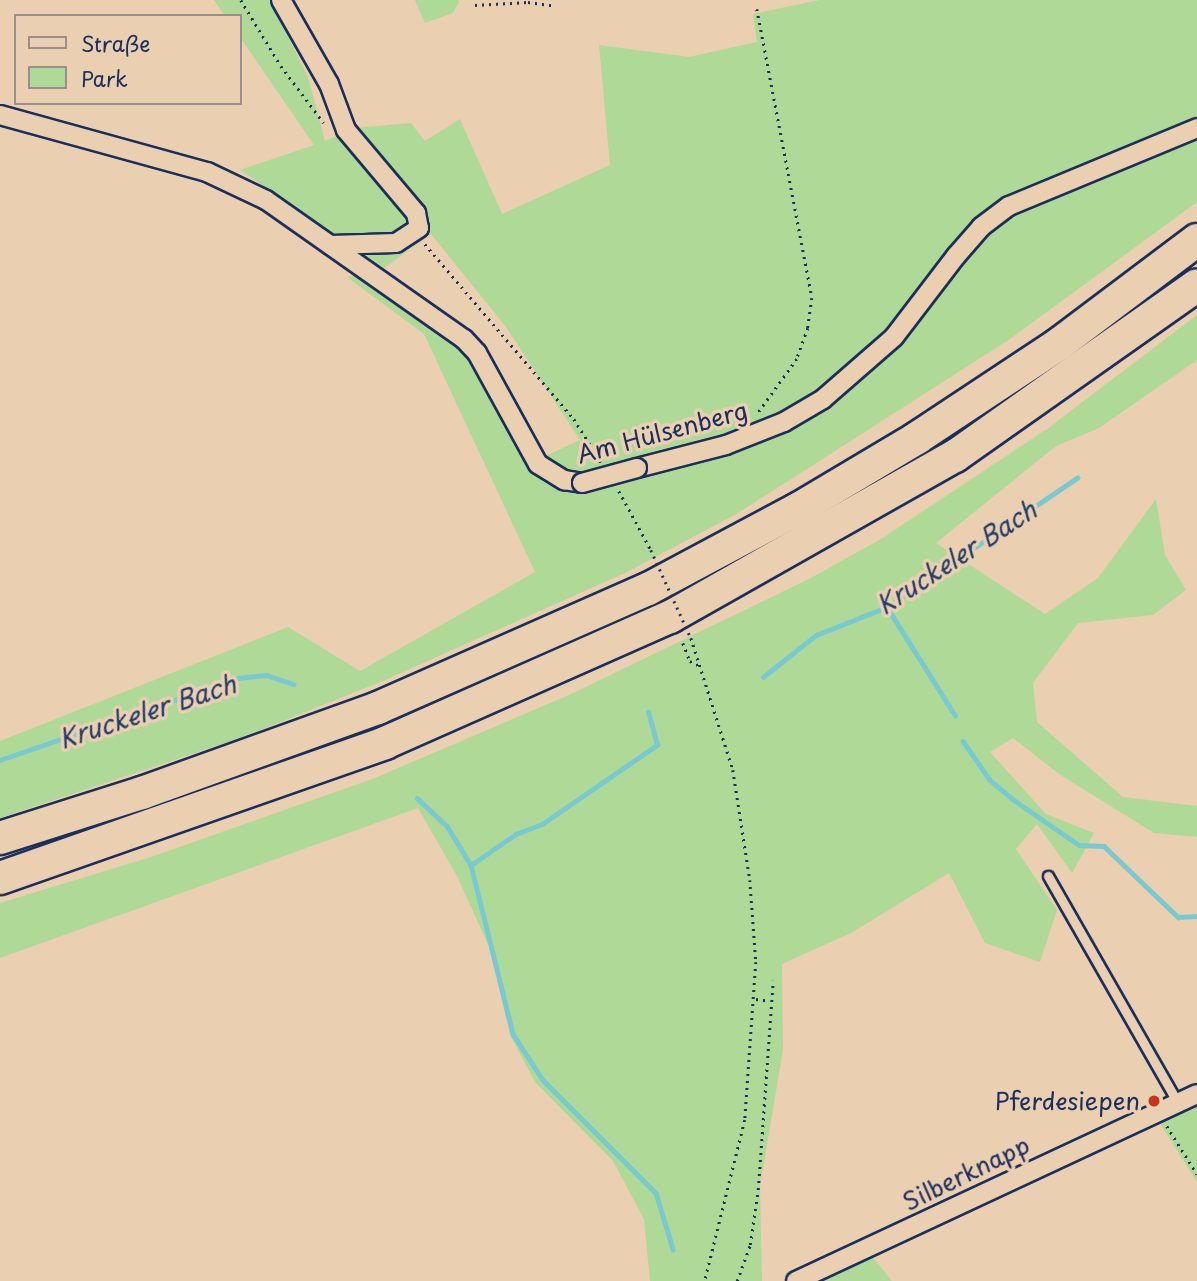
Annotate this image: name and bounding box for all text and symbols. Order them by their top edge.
legend [14,14,242,105]
text: Straße [81,27,150,59]
text: Park [81,62,128,94]
street label: Am Hülsenberg [573,395,751,469]
water label: Kruckeler Bach [869,493,1043,621]
water label: Kruckeler Bach [53,667,241,755]
place label: Pferdesiepen [995,1087,1140,1115]
marker: Pferdesiepen [1146,1093,1162,1109]
street label: Silberknapp [898,1130,1034,1216]

